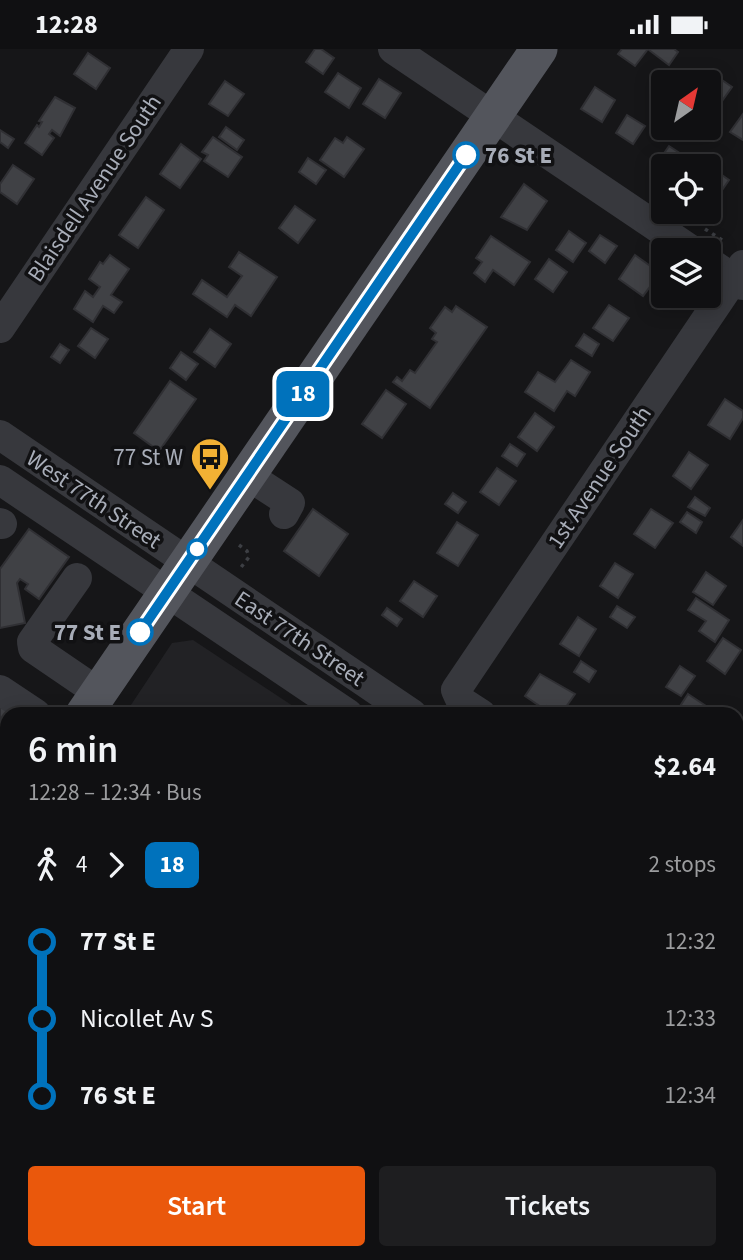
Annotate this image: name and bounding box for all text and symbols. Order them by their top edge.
text: 12:28 [35,6,98,43]
north arrow [651,70,721,140]
map controls [651,70,721,308]
street label: Blaisdell Avenue South [19,88,170,289]
place label: 76 St E [485,139,552,172]
marker: 76 St E [453,142,479,168]
button: locate [651,154,721,224]
button: layers [651,238,721,308]
line badge: 18 [272,371,334,417]
text: 18 [290,376,316,411]
street label: 1st Avenue South [539,399,660,555]
bus stop icon: 77 St W [189,436,231,491]
place label: 77 St W [113,441,183,474]
street label: West 77th Street [20,442,168,557]
unlabelled marker [187,539,207,559]
street label: East 77th Street [228,583,372,694]
place label: 77 St E [54,616,121,649]
marker: 77 St E [127,619,153,645]
text: 6 min [28,723,118,777]
text: $2.64 [653,748,716,785]
text: 12:28 – 12:34 · Bus [28,776,202,809]
icon: walk [28,846,66,884]
icon: forward [97,846,135,884]
text: 18 [159,847,185,882]
text: 4 [76,848,87,881]
text: 2 stops [649,848,716,881]
text: 77 St E [80,923,156,960]
text: 12:32 [665,925,716,958]
text: Nicollet Av S [80,1000,214,1037]
text: 12:33 [665,1002,716,1035]
text: 76 St E [80,1077,156,1114]
text: 12:34 [665,1079,716,1112]
button: Start [28,1166,365,1246]
button: Tickets [379,1166,716,1246]

